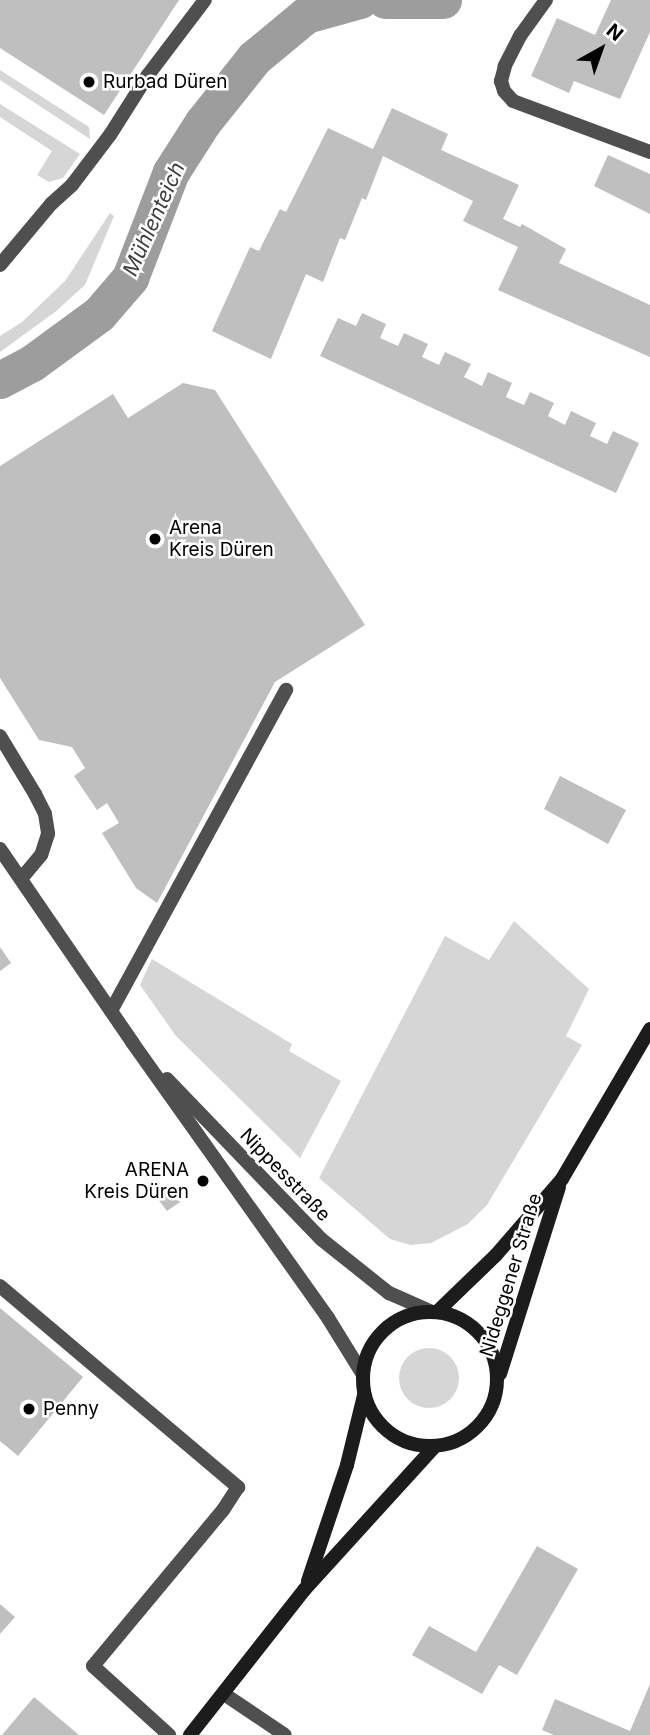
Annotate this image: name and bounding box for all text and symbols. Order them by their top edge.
north arrow [566,14,636,84]
text: N [602,19,628,46]
place label: Rurbad Düren [103,71,227,93]
marker: Rurbad Düren [81,74,97,90]
water label: Mühlenteich [118,158,190,280]
place label: Arena Kreis Düren [169,517,274,561]
marker: Arena Kreis Düren [147,531,163,547]
street label: Nippesstraße [235,1124,335,1226]
place label: ARENA Kreis Düren [84,1159,189,1203]
marker: ARENA Kreis Düren [195,1173,211,1189]
street label: Nideggener Straße [475,1190,547,1360]
place label: Penny [43,1398,99,1420]
marker: Penny [21,1401,37,1417]

